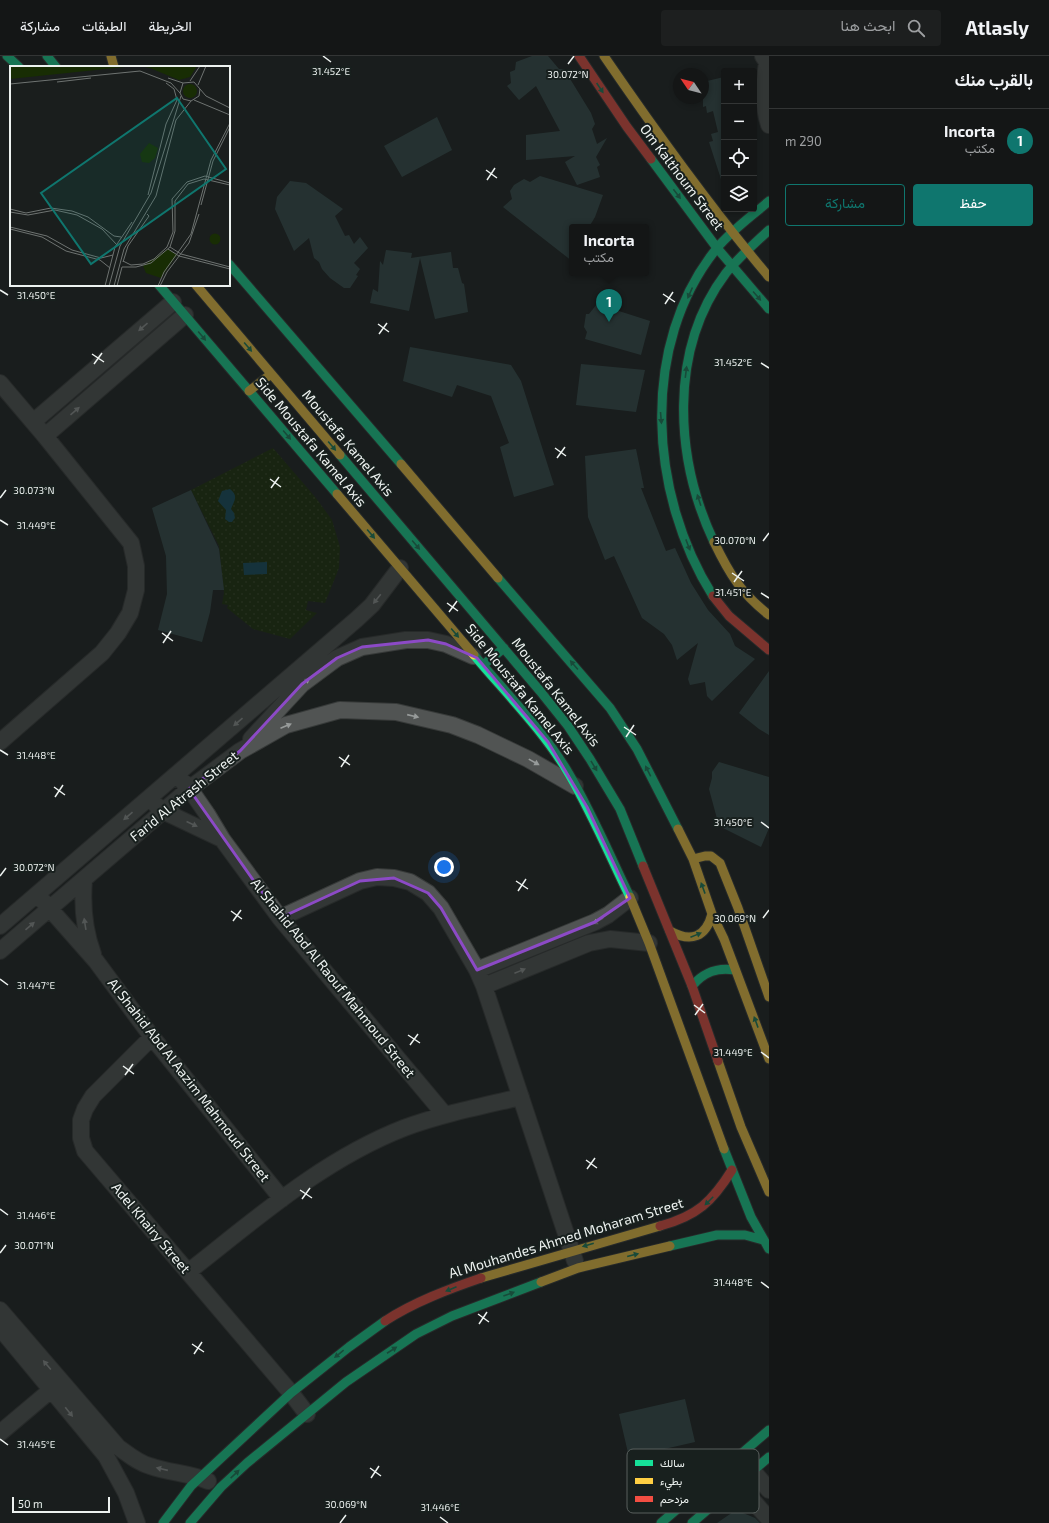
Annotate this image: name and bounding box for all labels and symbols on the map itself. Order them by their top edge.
text: 31.452°E [312,65,350,77]
inset map [10,66,230,286]
text: 30.072°N [547,68,589,80]
north arrow [673,68,709,104]
one-way arrow [597,83,604,94]
street label: Om Kalthoum Street [637,120,728,233]
one-way arrow [673,188,681,199]
one-way arrow [687,287,693,299]
text: 31.450°E [17,289,56,301]
pin: 1 [596,289,622,322]
one-way arrow [753,290,762,301]
one-way arrow [139,322,148,331]
one-way arrow [198,331,207,341]
one-way arrow [244,342,253,352]
text: 31.452°E [714,356,752,368]
one-way arrow [683,366,689,378]
street label: Side Moustafa Kamel Axis [252,374,370,510]
street label: Moustafa Kamel Axis [298,386,398,500]
one-way arrow [70,406,80,415]
one-way arrow [658,412,665,424]
one-way arrow [282,430,291,440]
one-way arrow [328,441,337,451]
text: 30.073°N [13,484,55,496]
one-way arrow [696,494,702,506]
text: 31.449°E [17,519,56,531]
one-way arrow [366,529,375,539]
text: 30.070°N [714,534,756,546]
one-way arrow [686,539,692,551]
one-way arrow [412,540,421,550]
text: 31.451°E [715,586,752,598]
one-way arrow [372,594,381,605]
street label: Side Moustafa Kamel Axis [462,620,578,758]
one-way arrow [451,628,460,638]
street label: Moustafa Kamel Axis [508,634,604,750]
one-way arrow [569,660,578,670]
one-way arrow [300,677,311,686]
one-way arrow [407,714,419,720]
one-way arrow [232,718,243,727]
one-way arrow [280,723,291,729]
street label: Farid Al Atrash Street [126,747,241,845]
text: 31.448°E [16,749,56,761]
one-way arrow [528,759,540,765]
one-way arrow [591,760,598,772]
one-way arrow [645,765,651,777]
one-way arrow [123,812,134,821]
text: 31.450°E [714,816,753,828]
one-way arrow [187,821,198,827]
your location [434,857,454,877]
text: 30.072°N [13,861,55,873]
street label: Al Shahid Abd Al Raouf Mahmoud Street [248,875,419,1081]
one-way arrow [700,882,706,894]
text: 30.069°N [714,912,756,924]
one-way arrow [592,917,604,924]
one-way arrow [82,918,88,930]
one-way arrow [24,921,35,930]
one-way arrow [691,931,703,937]
one-way arrow [515,968,527,974]
street label: Al Shahid Abd Al Aazim Mahmoud Street [105,975,274,1185]
text: 31.447°E [17,979,56,991]
one-way arrow [752,1016,758,1028]
text: 31.449°E [714,1046,753,1058]
street label: Adel Khairy Street [108,1179,194,1277]
street label: Al Mouhandes Ahmed Moharam Street [446,1194,685,1281]
one-way arrow [704,1196,714,1206]
text: 31.446°E [17,1209,56,1221]
text: 30.071°N [14,1239,54,1251]
one-way arrow [582,1243,595,1249]
one-way arrow [627,1252,639,1258]
text: 31.448°E [713,1276,753,1288]
one-way arrow [445,1286,457,1292]
one-way arrow [503,1290,515,1296]
one-way arrow [387,1346,397,1354]
one-way arrow [334,1350,345,1359]
one-way arrow [43,1359,52,1370]
one-way arrow [65,1406,74,1417]
text: 31.445°E [17,1438,56,1450]
legend [627,1449,759,1513]
text: سالك [660,1456,685,1469]
one-way arrow [156,1466,168,1472]
one-way arrow [231,1470,240,1479]
text: بطيء [660,1474,682,1491]
text: مزدحم [660,1492,689,1507]
scale bar [12,1495,110,1514]
text: 30.069°N [325,1498,367,1510]
text: 31.446°E [421,1501,460,1513]

